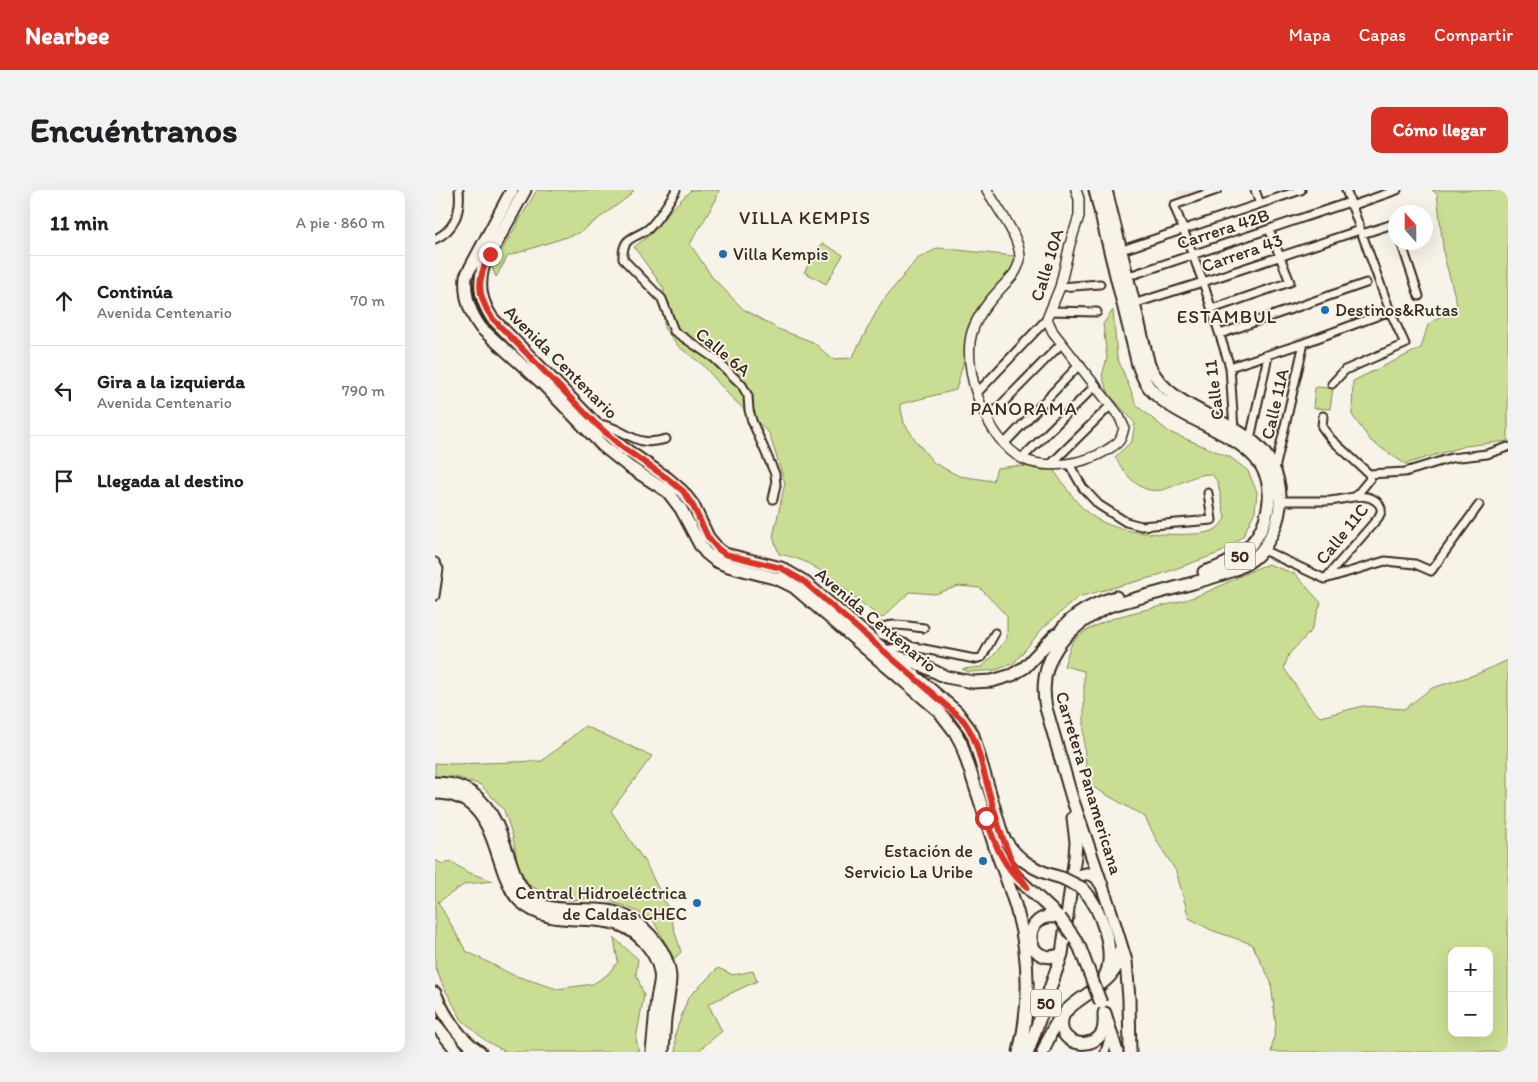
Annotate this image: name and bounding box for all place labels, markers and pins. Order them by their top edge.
place label: Villa Kempis [733,243,829,265]
marker: Villa Kempis [717,248,729,260]
place label: Destinos&Rutas [1335,299,1458,321]
marker: Destinos&Rutas [1319,304,1331,316]
place label: Estación de Servicio La Uribe [844,840,973,883]
marker: Estación de Servicio La Uribe [977,855,989,867]
place label: Central Hidroeléctrica de Caldas CHEC [515,882,688,925]
marker: Central Hidroeléctrica de Caldas CHEC [691,897,703,909]

